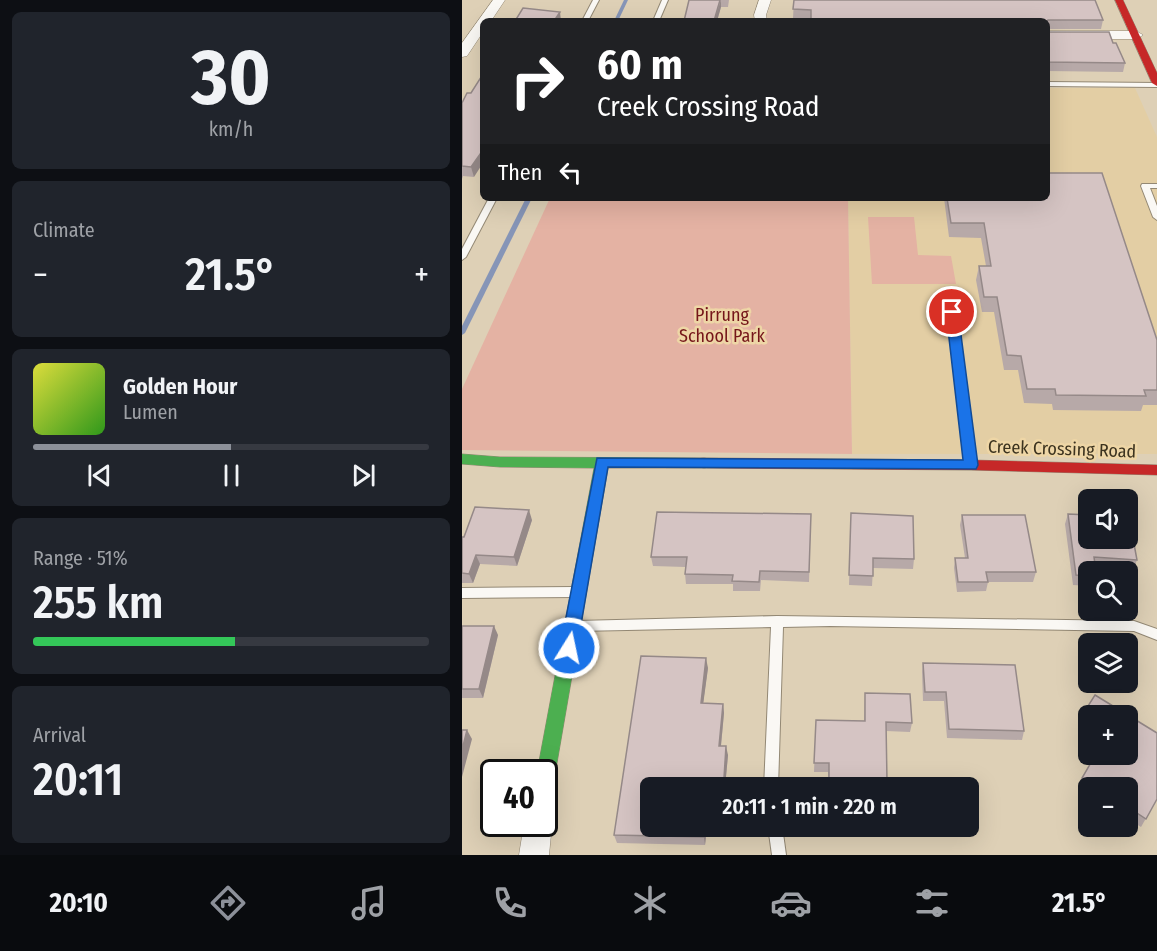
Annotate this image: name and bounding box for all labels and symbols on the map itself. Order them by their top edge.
pin [926,286,977,337]
park label: Pirrung School Park [679,304,766,347]
street label: Creek Crossing Road [987,435,1137,463]
position arrow [537,616,601,680]
speed limit sign: 40 [480,759,558,837]

